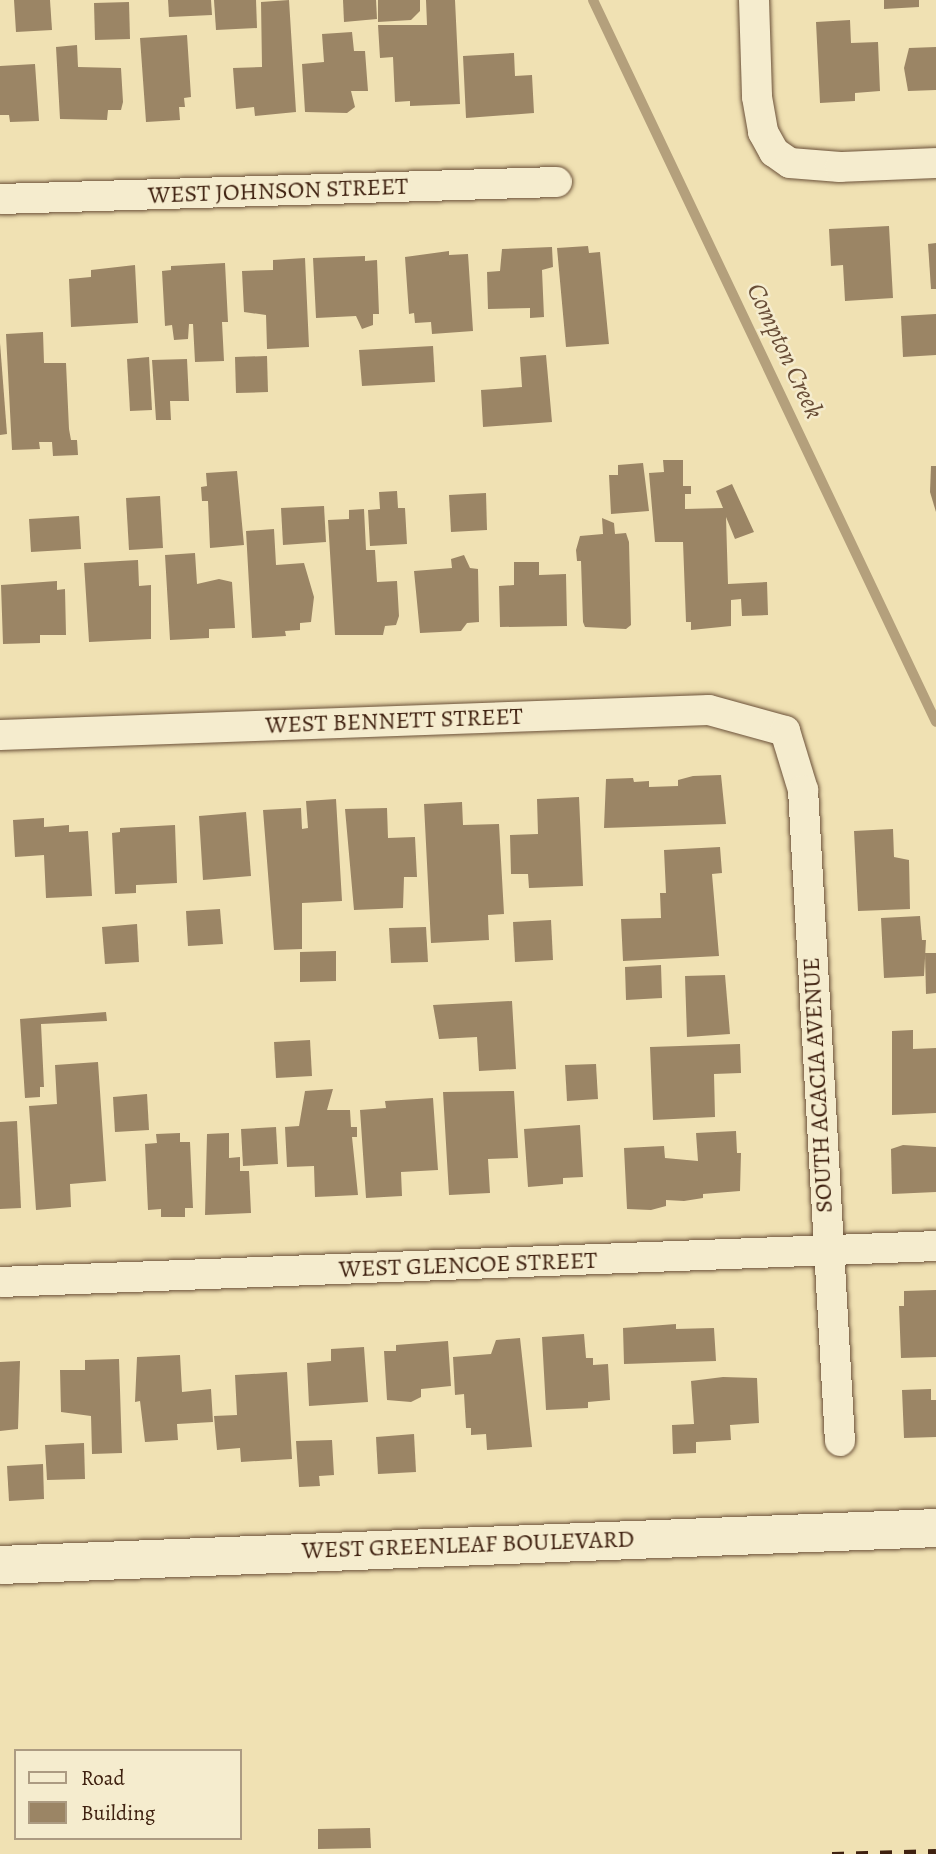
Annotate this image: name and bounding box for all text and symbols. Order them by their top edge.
street label: WEST JOHNSON STREET [147,172,409,210]
water label: Compton Creek [740,278,830,424]
street label: WEST BENNETT STREET [265,702,523,740]
street label: SOUTH ACACIA AVENUE [797,956,839,1214]
street label: WEST GLENCOE STREET [338,1246,598,1284]
street label: WEST GREENLEAF BOULEVARD [301,1525,635,1565]
legend [14,1749,242,1840]
text: Road [81,1764,125,1792]
text: Building [81,1799,155,1827]

